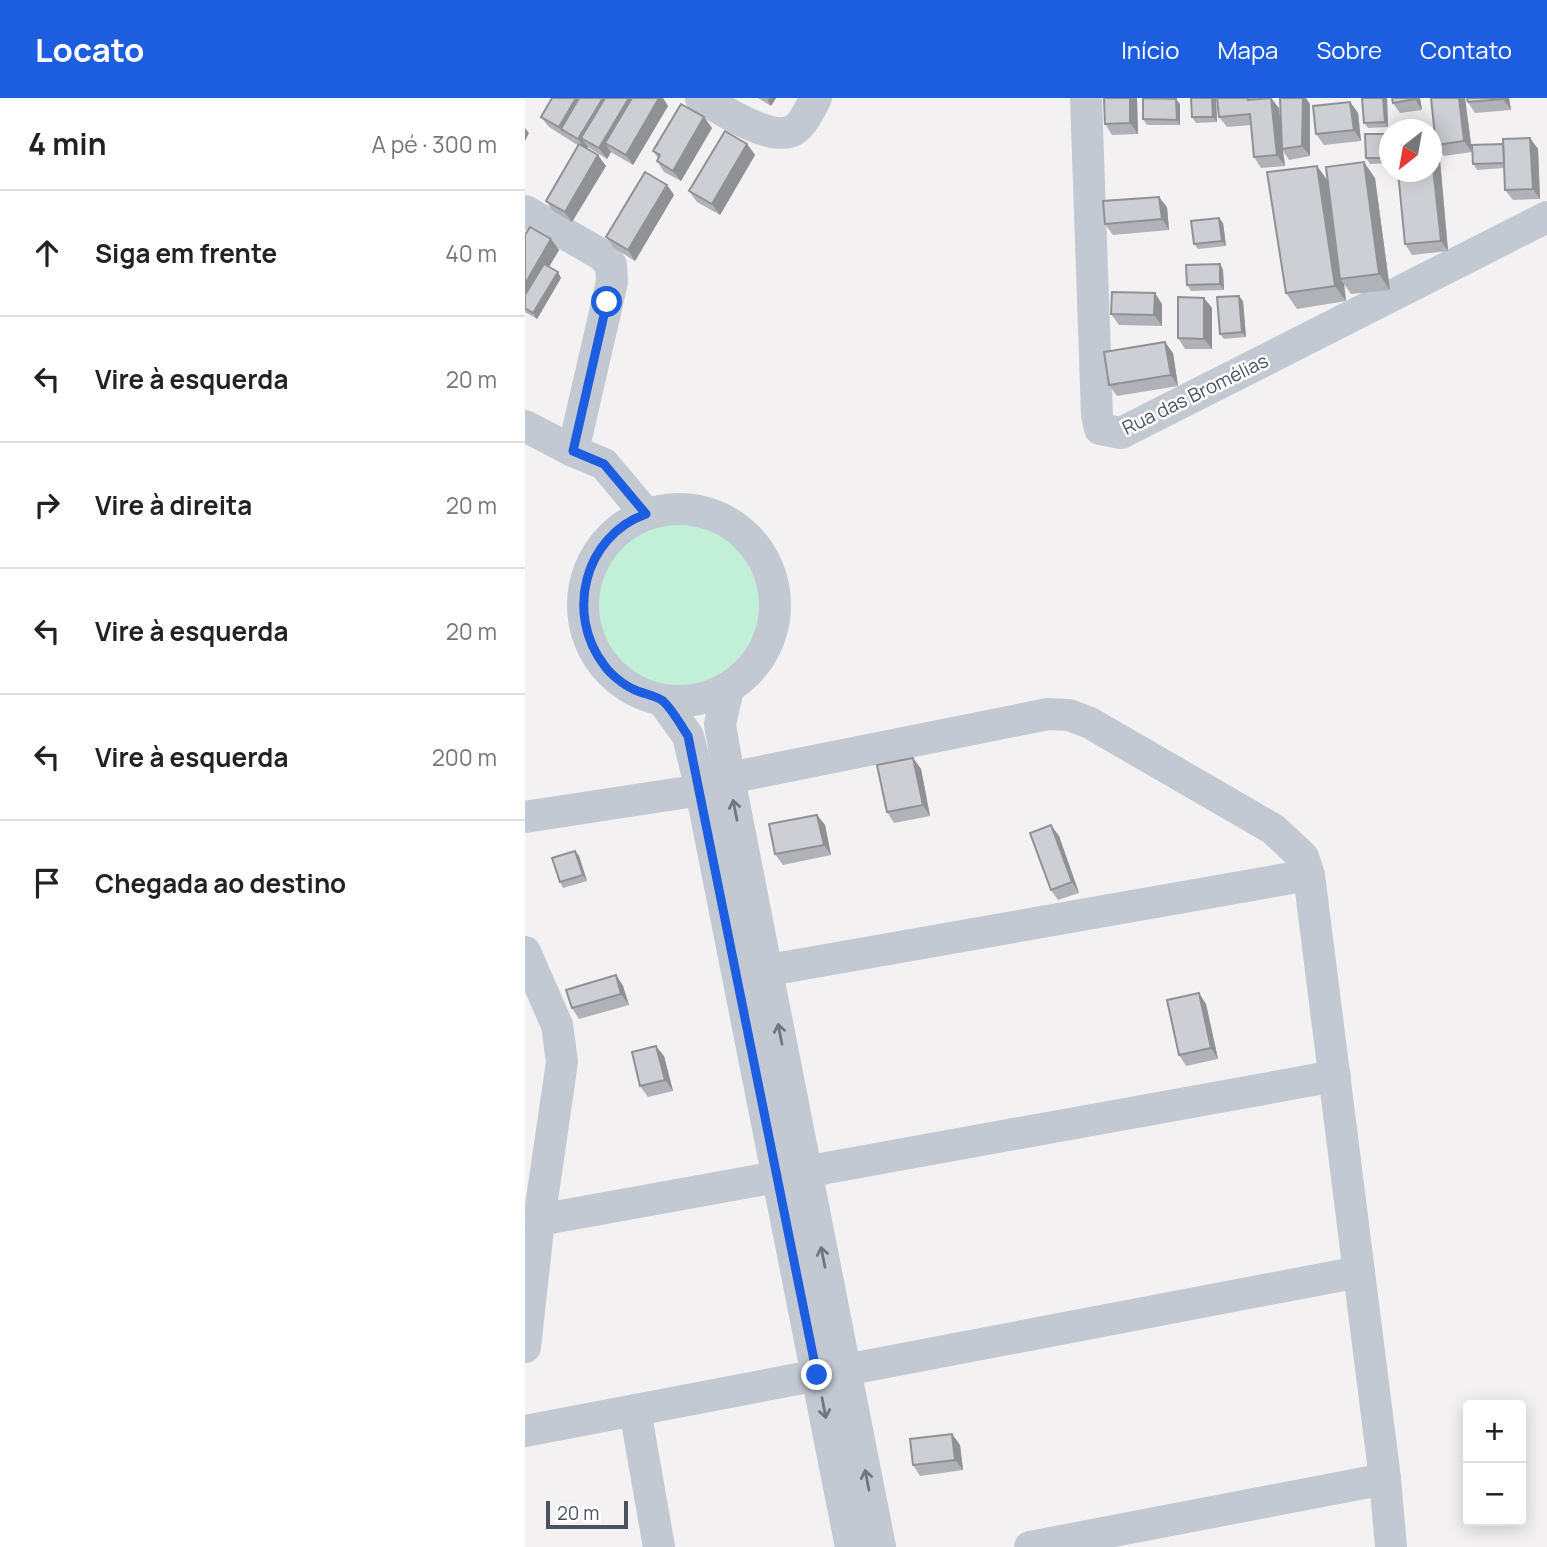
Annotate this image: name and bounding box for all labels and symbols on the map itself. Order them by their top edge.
north arrow [1379,119,1442,182]
route start [591,286,622,317]
street label: Rua das Bromélias [1118,347,1272,441]
one-way arrow [728,799,742,822]
one-way arrow [772,1023,786,1046]
one-way arrow [816,1246,830,1269]
route end [801,1359,832,1390]
one-way arrow [817,1396,831,1419]
one-way arrow [860,1469,873,1492]
scale bar [546,1498,628,1530]

